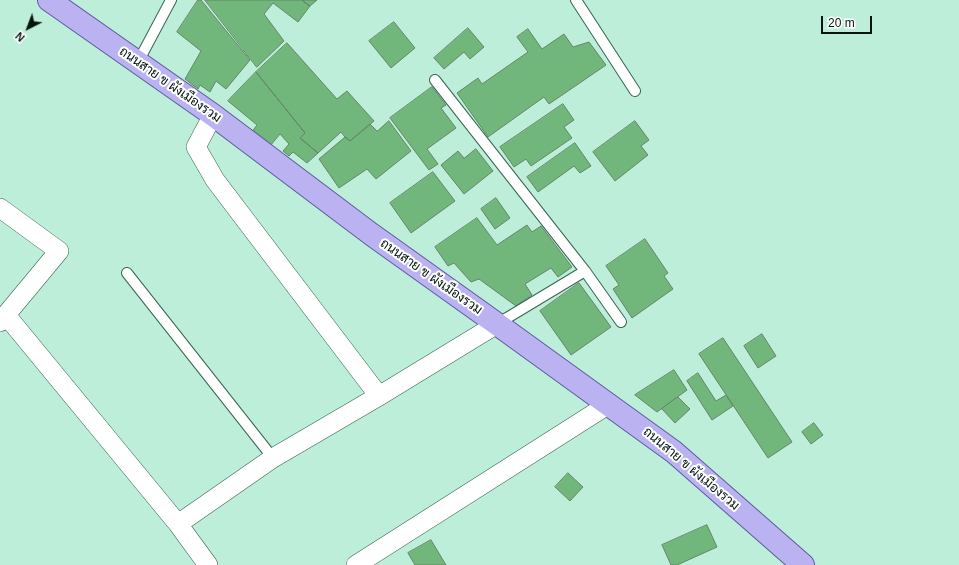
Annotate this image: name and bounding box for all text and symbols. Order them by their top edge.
north arrow [8,8,48,48]
scale bar [823,8,874,34]
text: 20 m [828,16,855,30]
text: N [13,30,27,44]
street label: ถนนสาย ข ผังเมืองรวม [116,44,224,126]
street label: ถนนสาย ข ผังเมืองรวม [377,236,485,318]
street label: ถนนสาย ข ผังเมืองรวม [640,424,742,514]

